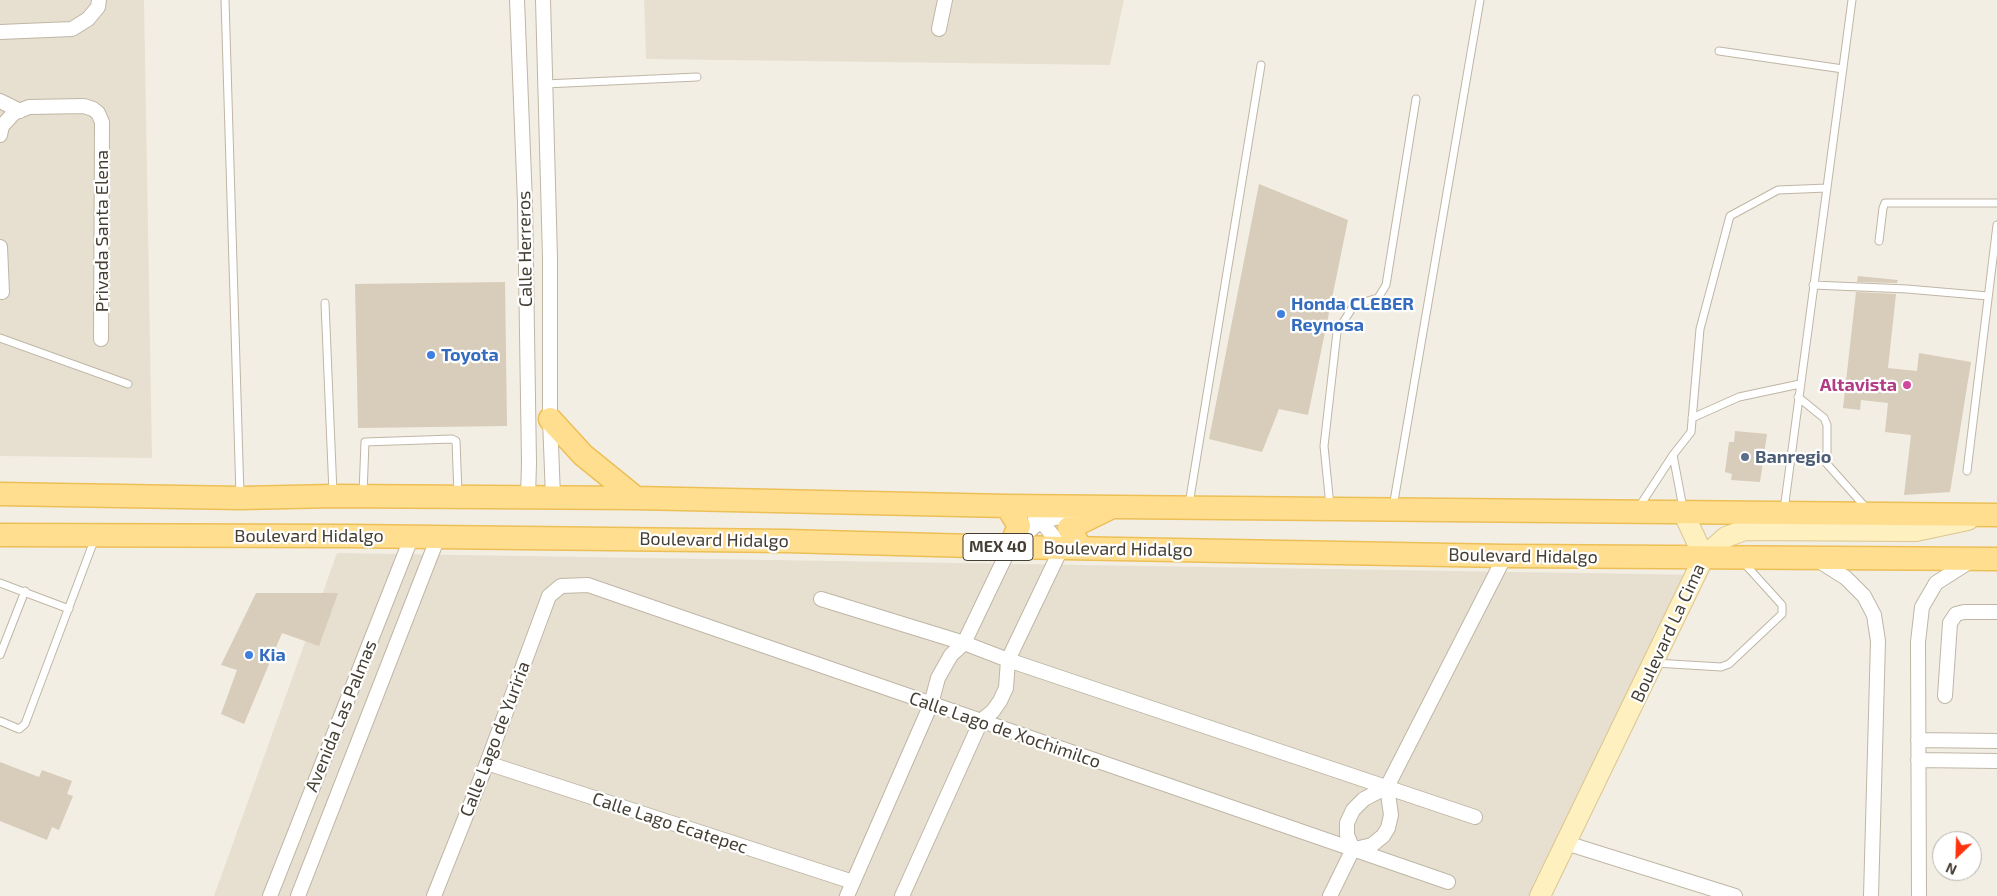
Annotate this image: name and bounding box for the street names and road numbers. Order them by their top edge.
street label: Privada Santa Elena [91,150,113,312]
street label: Calle Herreros [513,191,537,307]
street label: Boulevard Hidalgo [234,525,384,547]
street label: Boulevard Hidalgo [639,528,789,552]
road number: MEX 40 [963,534,1033,560]
street label: Boulevard Hidalgo [1043,537,1193,561]
street label: Boulevard Hidalgo [1448,544,1598,568]
street label: Boulevard La Cima [1626,560,1710,706]
street label: Avenida Las Palmas [301,637,381,795]
street label: Calle Lago de Yuriria [455,658,535,820]
street label: Calle Lago de Xochimilco [906,687,1104,773]
street label: Calle Lago Ecatepec [590,788,750,858]

